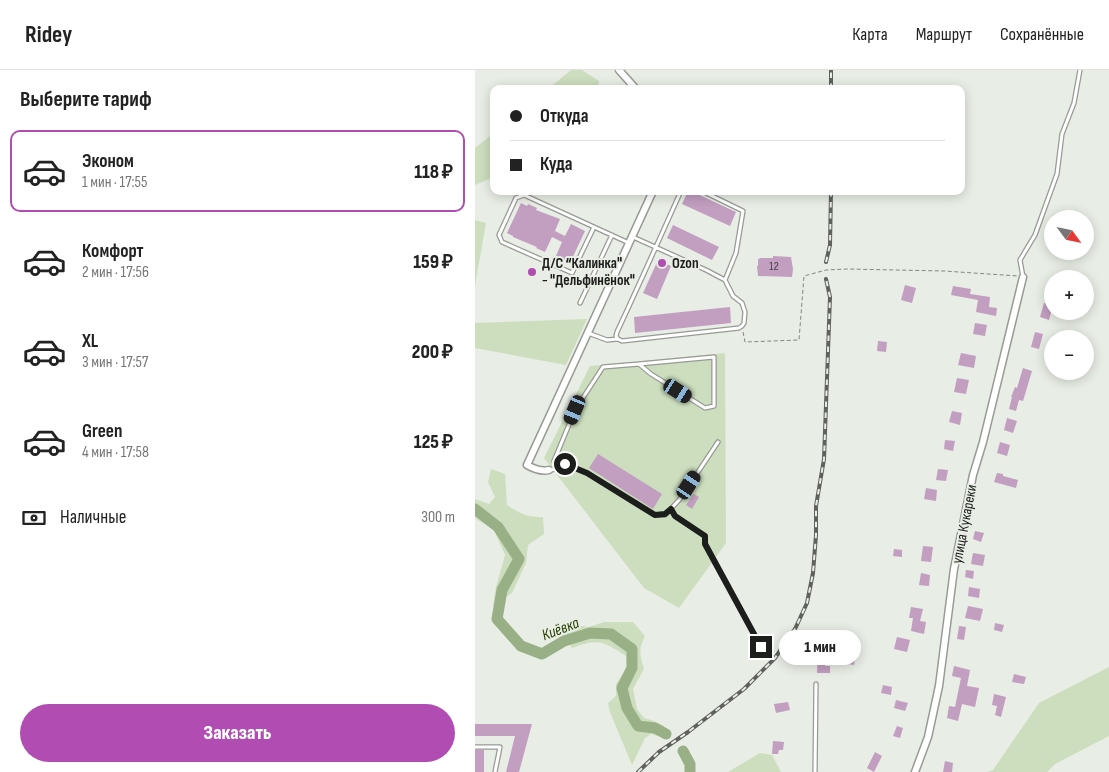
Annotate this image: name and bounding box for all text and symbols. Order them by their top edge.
text: Ridey [25,20,72,49]
text: Карта [852,24,888,45]
text: Маршрут [916,24,972,45]
text: Сохранённые [1000,24,1084,45]
text: Выберите тариф [20,86,152,113]
text: Откуда [540,105,589,128]
icon: car [22,149,67,194]
text: Эконом [82,150,134,173]
text: Куда [540,153,573,176]
text: 118 ₽ [414,161,453,184]
text: 1 мин · 17:55 [82,173,147,192]
north arrow [1044,210,1094,260]
map controls [1044,210,1094,380]
icon: car [22,239,67,284]
text: Комфорт [82,240,144,263]
text: 159 ₽ [413,251,453,274]
place label: Д/С “Калинка" - "Дельфинёнок" [542,254,635,290]
place label: Ozon [672,254,699,273]
marker: Ozon [656,257,668,269]
house number: 12 [769,259,779,274]
text: 2 мин · 17:56 [82,263,149,282]
marker: Д/С “Калинка" - "Дельфинёнок" [526,266,538,278]
button: + [1044,270,1094,320]
icon: car [22,329,67,374]
text: XL [82,330,98,353]
button: − [1044,330,1094,380]
text: 200 ₽ [412,341,453,364]
text: 3 мин · 17:57 [82,353,148,372]
car [661,377,694,405]
car [562,393,587,427]
icon: car [22,419,67,464]
text: Green [82,420,122,443]
text: 125 ₽ [414,431,453,454]
text: 4 мин · 17:58 [82,443,149,462]
route start [554,453,576,475]
car [674,468,703,502]
street label: улица Кукареки [948,483,981,565]
icon: cash [20,504,48,532]
text: Наличные [60,506,126,529]
text: 300 m [421,508,455,527]
water label: Киёвка [539,613,582,645]
callout: 1 мин [779,630,861,664]
route end [750,636,772,658]
text: 1 мин [804,638,836,657]
button: Заказать [20,704,455,762]

